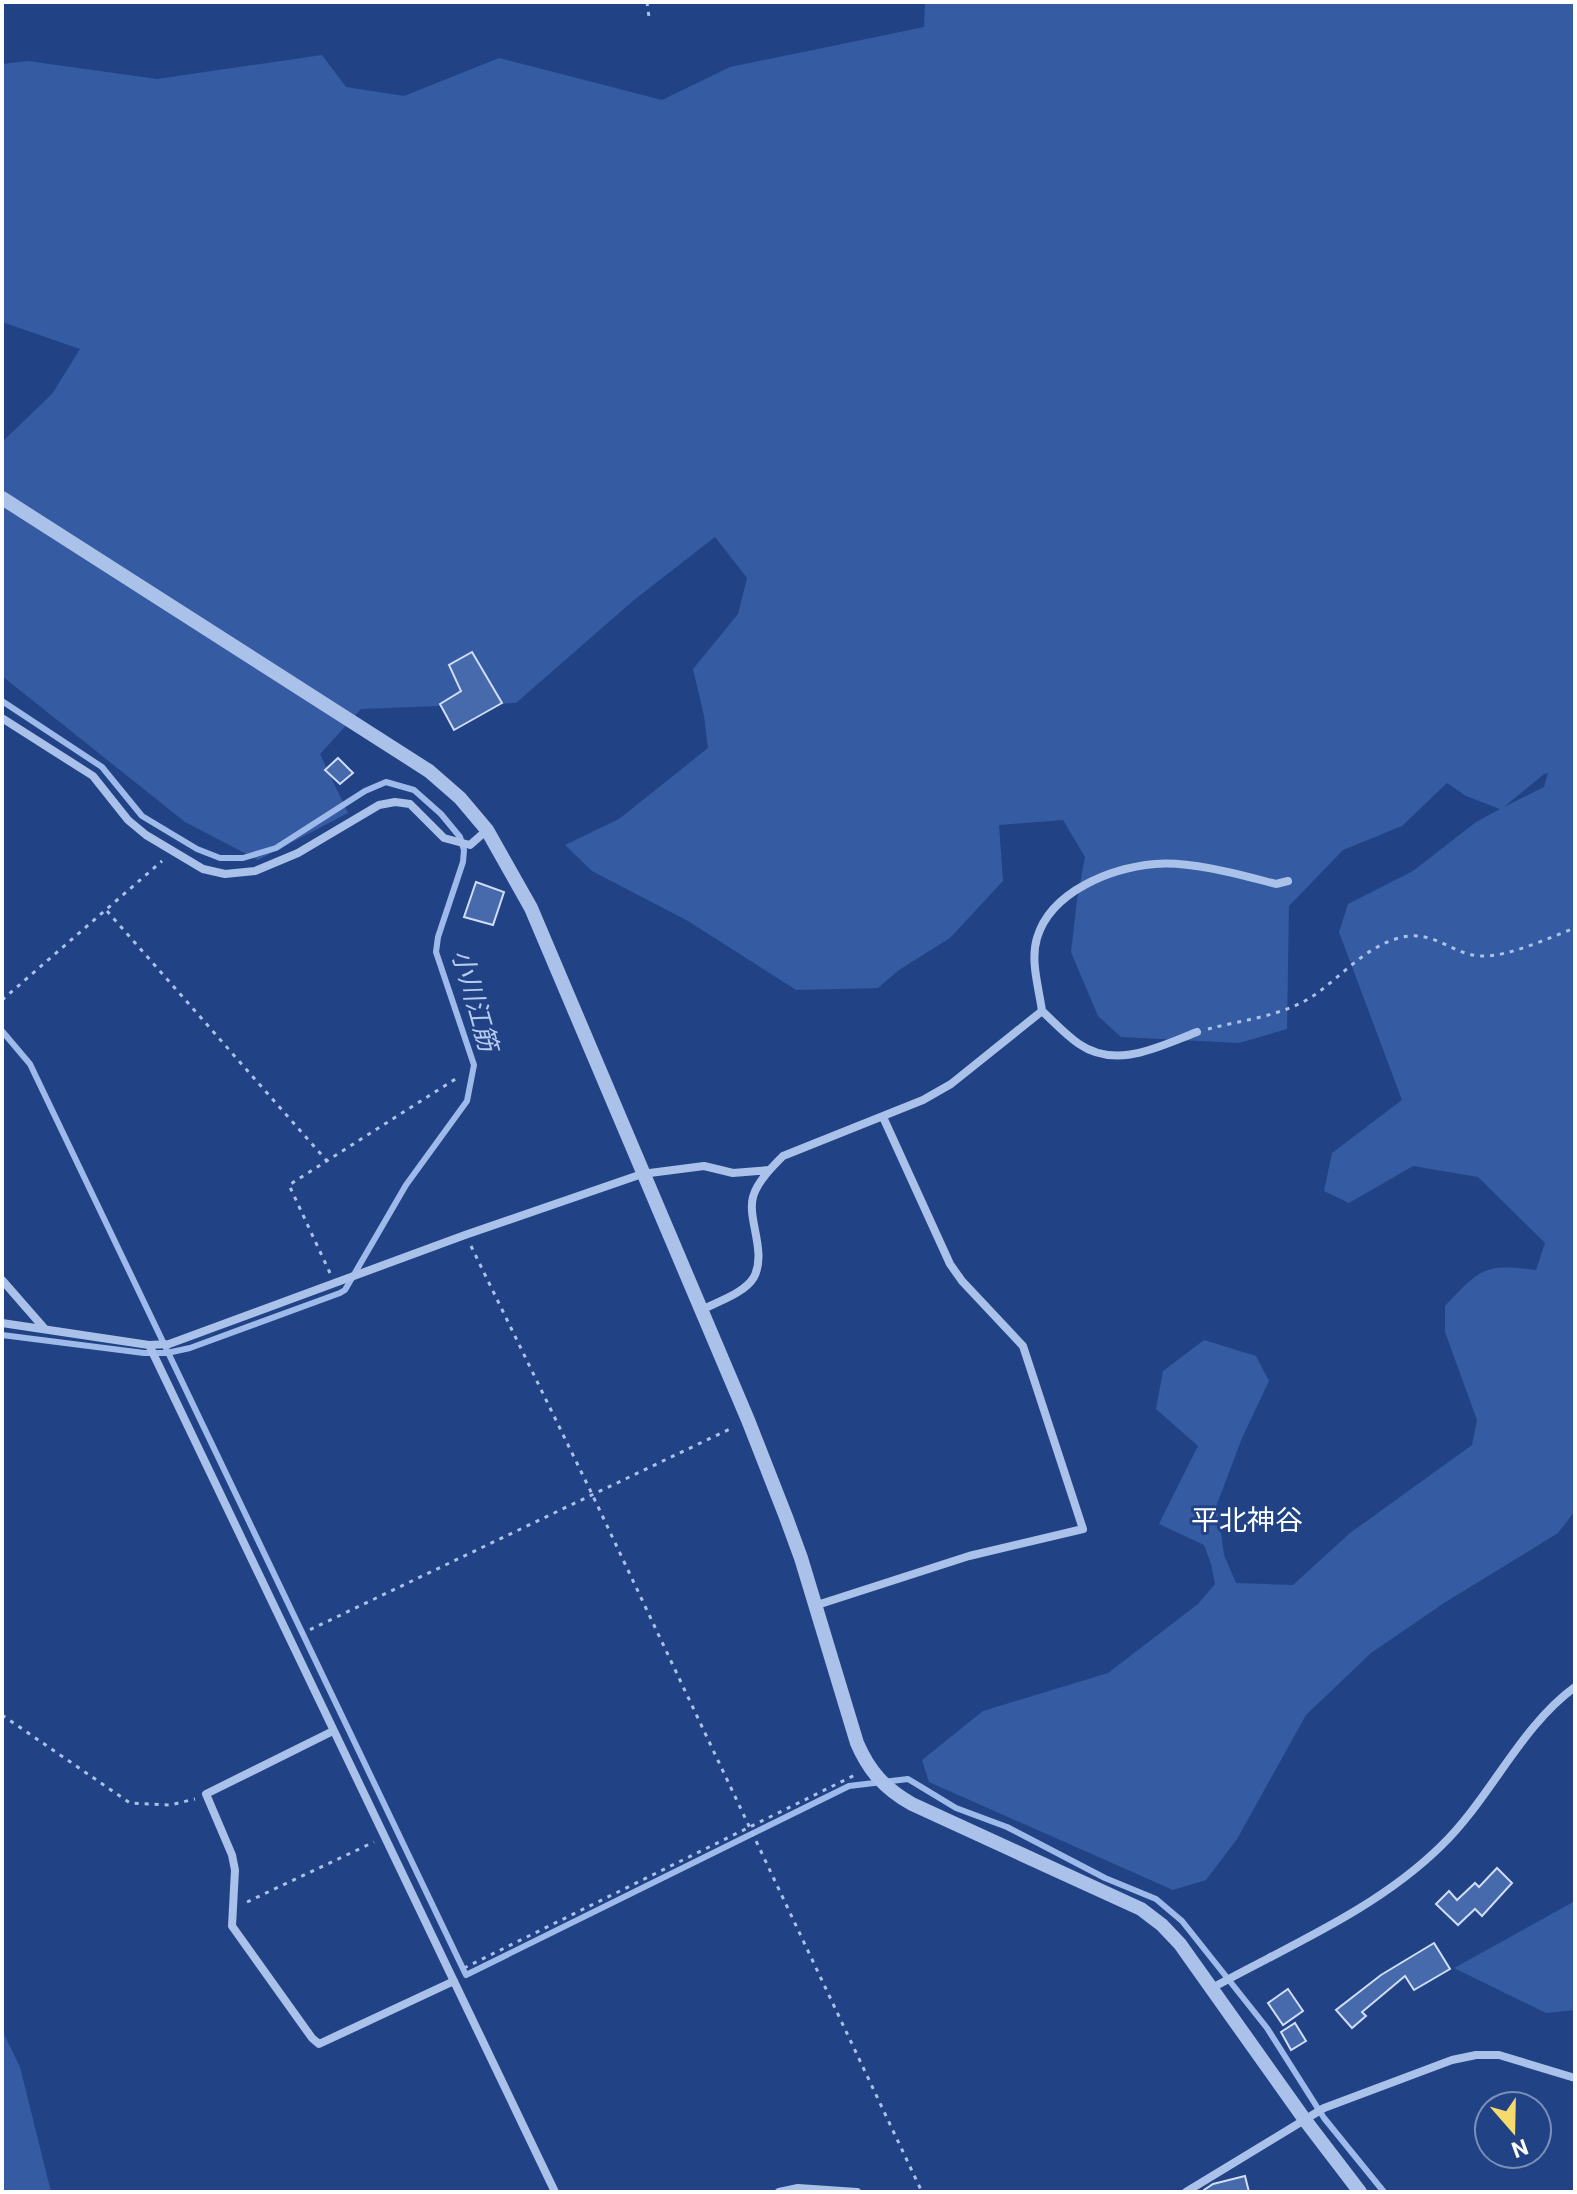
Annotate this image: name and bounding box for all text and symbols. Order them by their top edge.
water label: 小川江筋 [446,946,505,1058]
district label: 平北神谷 [1191,1504,1303,1537]
north arrow [1473,2090,1553,2170]
text: N [1508,2134,1531,2163]

